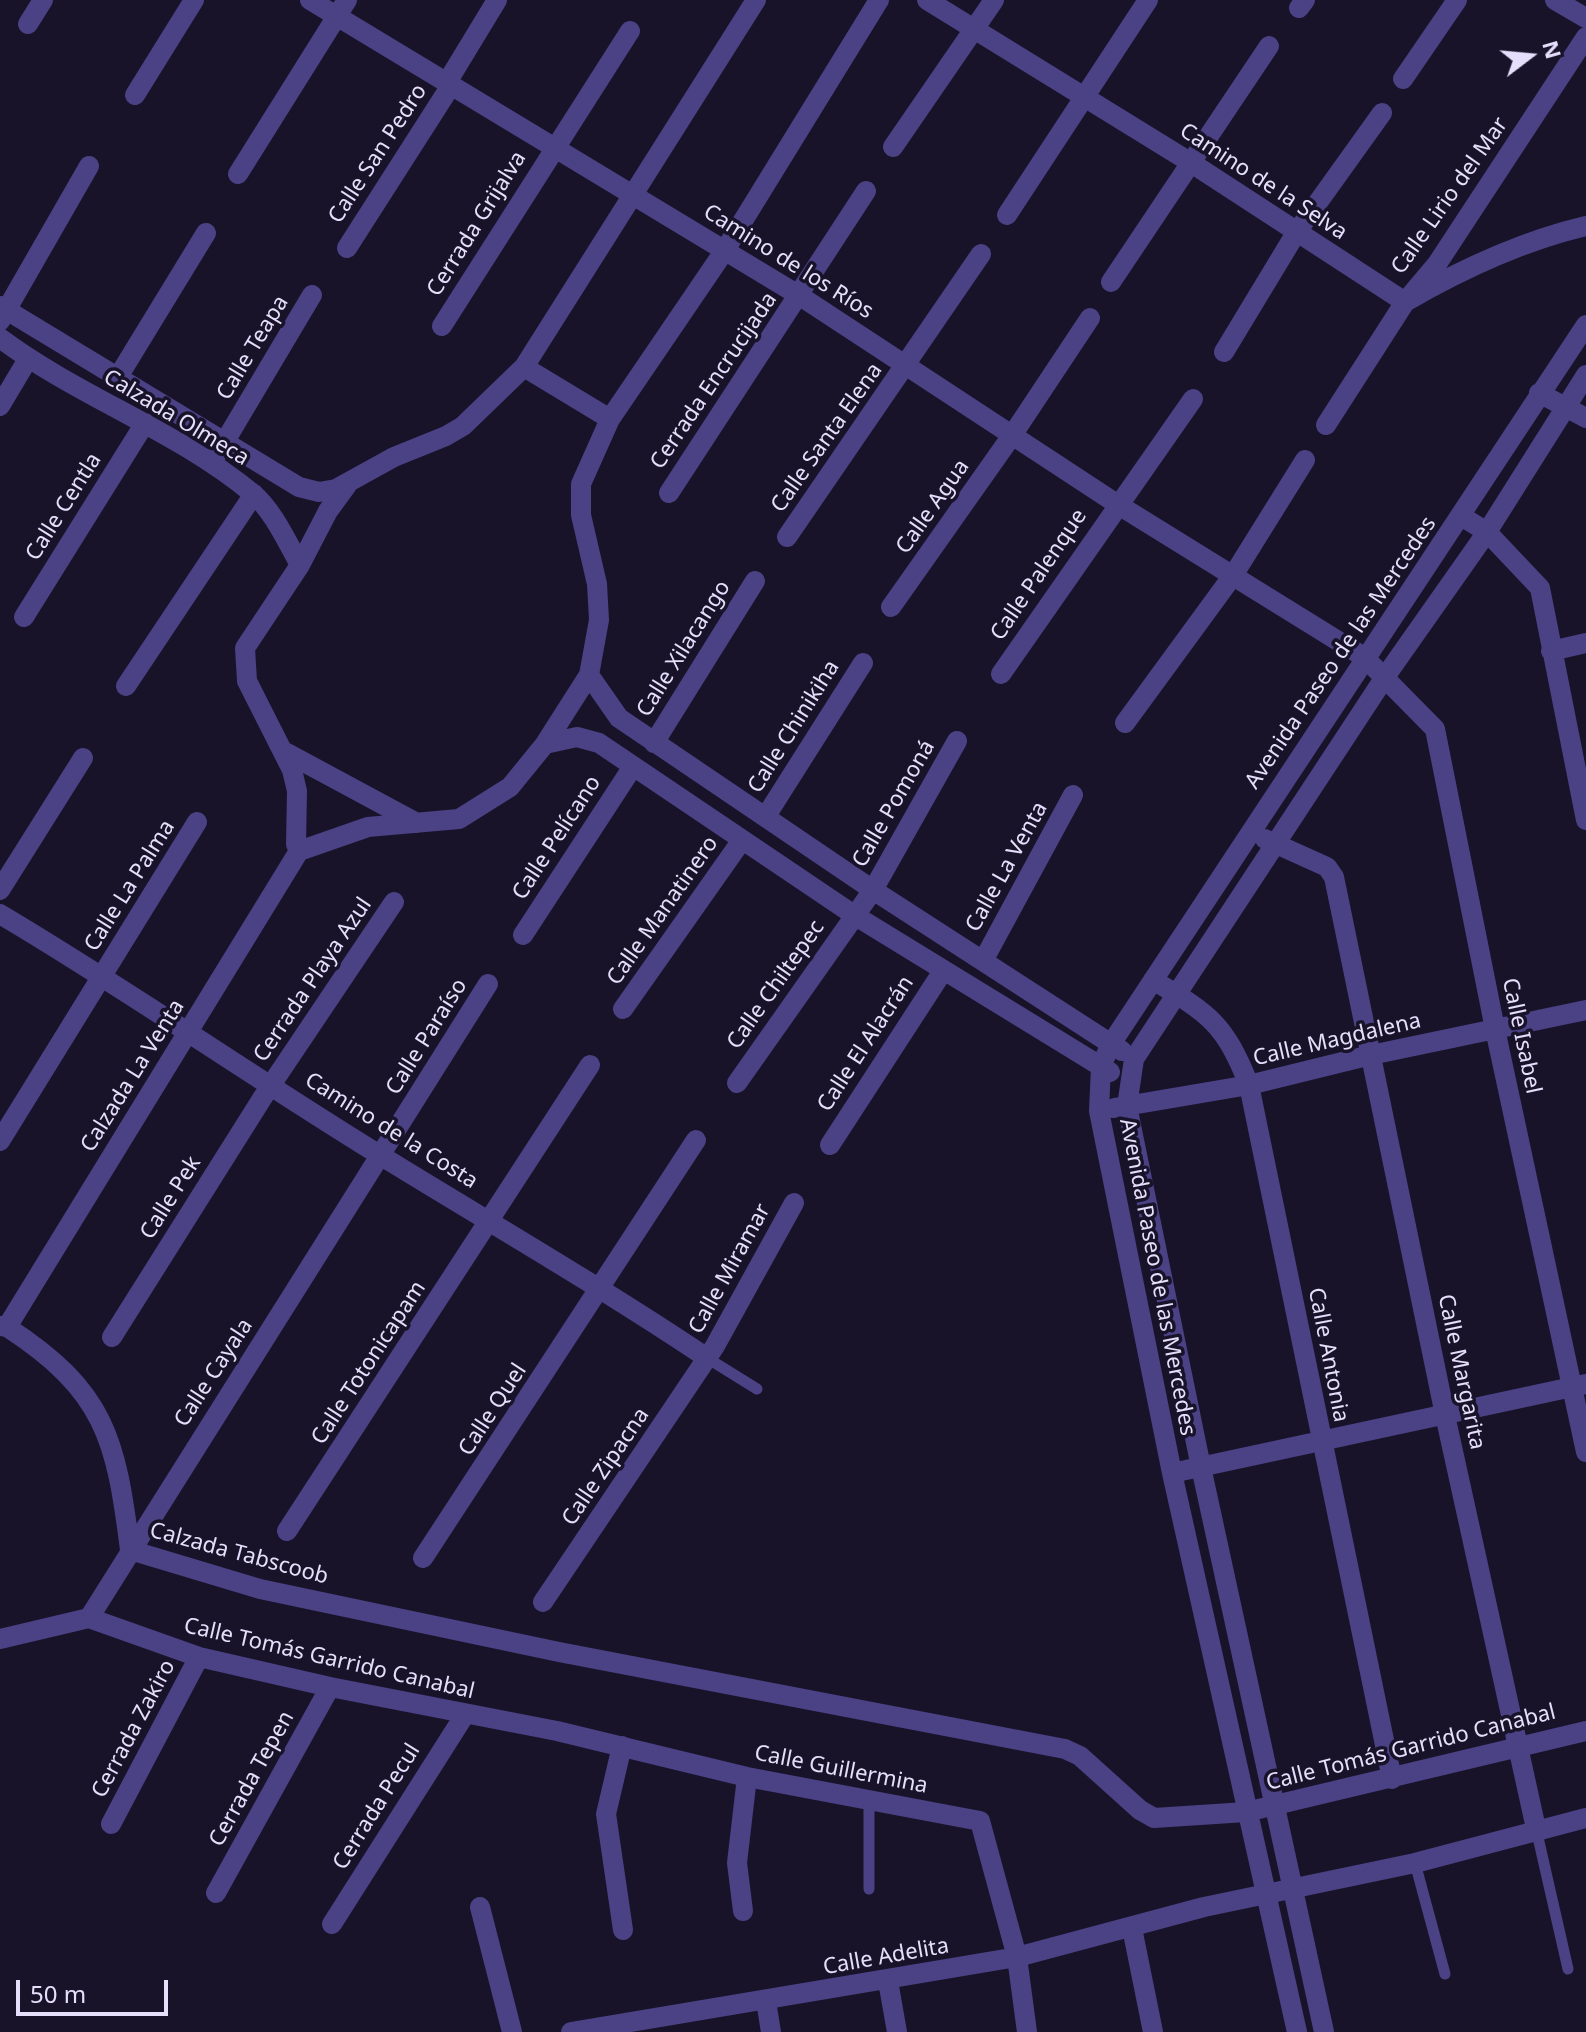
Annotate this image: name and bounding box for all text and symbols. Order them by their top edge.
north arrow [1490,16,1570,96]
text: N [1536,37,1570,62]
street label: Calle San Pedro [323,79,433,229]
street label: Calle Lirio del Mar [1386,112,1514,280]
street label: Camino de la Selva [1174,118,1352,246]
street label: Cerrada Grijalva [422,147,532,301]
street label: Camino de los Ríos [698,199,878,325]
street label: Cerrada Encrucijada [645,288,783,474]
street label: Calle Teapa [212,291,294,405]
street label: Calle Santa Elena [766,358,888,518]
street label: Calzada Olmeca [99,364,253,472]
street label: Calle Centla [21,448,107,566]
street label: Calle Agua [891,455,975,559]
street label: Calle Palenque [985,504,1093,646]
street label: Avenida Paseo de las Mercedes [1240,512,1442,794]
street label: Calle Xilacango [632,576,736,722]
street label: Calle Chinikiha [743,656,845,798]
street label: Calle Pomoná [847,736,941,872]
street label: Calle Pelícano [507,771,607,905]
street label: Calle La Venta [960,797,1054,937]
street label: Calle La Palma [79,816,181,956]
street label: Calle Manatinero [602,832,724,990]
street label: Cerrada Playa Azul [248,893,378,1067]
street label: Calle Chiltepec [722,915,830,1055]
street label: Calle El Alacrán [812,971,920,1117]
street label: Calle Paraíso [381,974,473,1100]
street label: Calle Isabel [1496,976,1546,1096]
street label: Calzada La Venta [75,995,191,1157]
street label: Calle Magdalena [1251,1008,1423,1072]
street label: Camino de la Costa [300,1067,482,1195]
street label: Avenida Paseo de las Mercedes [1113,1116,1201,1438]
street label: Calle Pek [135,1151,207,1245]
street label: Calle Miramar [683,1199,777,1339]
street label: Calle Totonicapam [306,1276,432,1450]
street label: Calle Antonia [1302,1286,1354,1424]
street label: Calle Margarita [1432,1292,1490,1452]
street label: Calle Cayala [169,1314,259,1432]
street label: Calle Quel [453,1359,533,1461]
street label: Calle Zipacna [557,1403,655,1531]
street label: Calzada Tabscoob [147,1517,331,1591]
street label: Calle Tomás Garrido Canabal [181,1613,477,1705]
street label: Cerrada Zakiro [87,1656,181,1802]
street label: Calle Tomás Garrido Canabal [1264,1699,1558,1797]
street label: Cerrada Tepen [204,1707,300,1851]
street label: Cerrada Pecul [328,1739,426,1875]
street label: Calle Guillermina [752,1740,930,1800]
street label: Calle Adelita [821,1933,951,1981]
scale bar [20,1964,172,2014]
text: 50 m [30,1977,86,2010]

